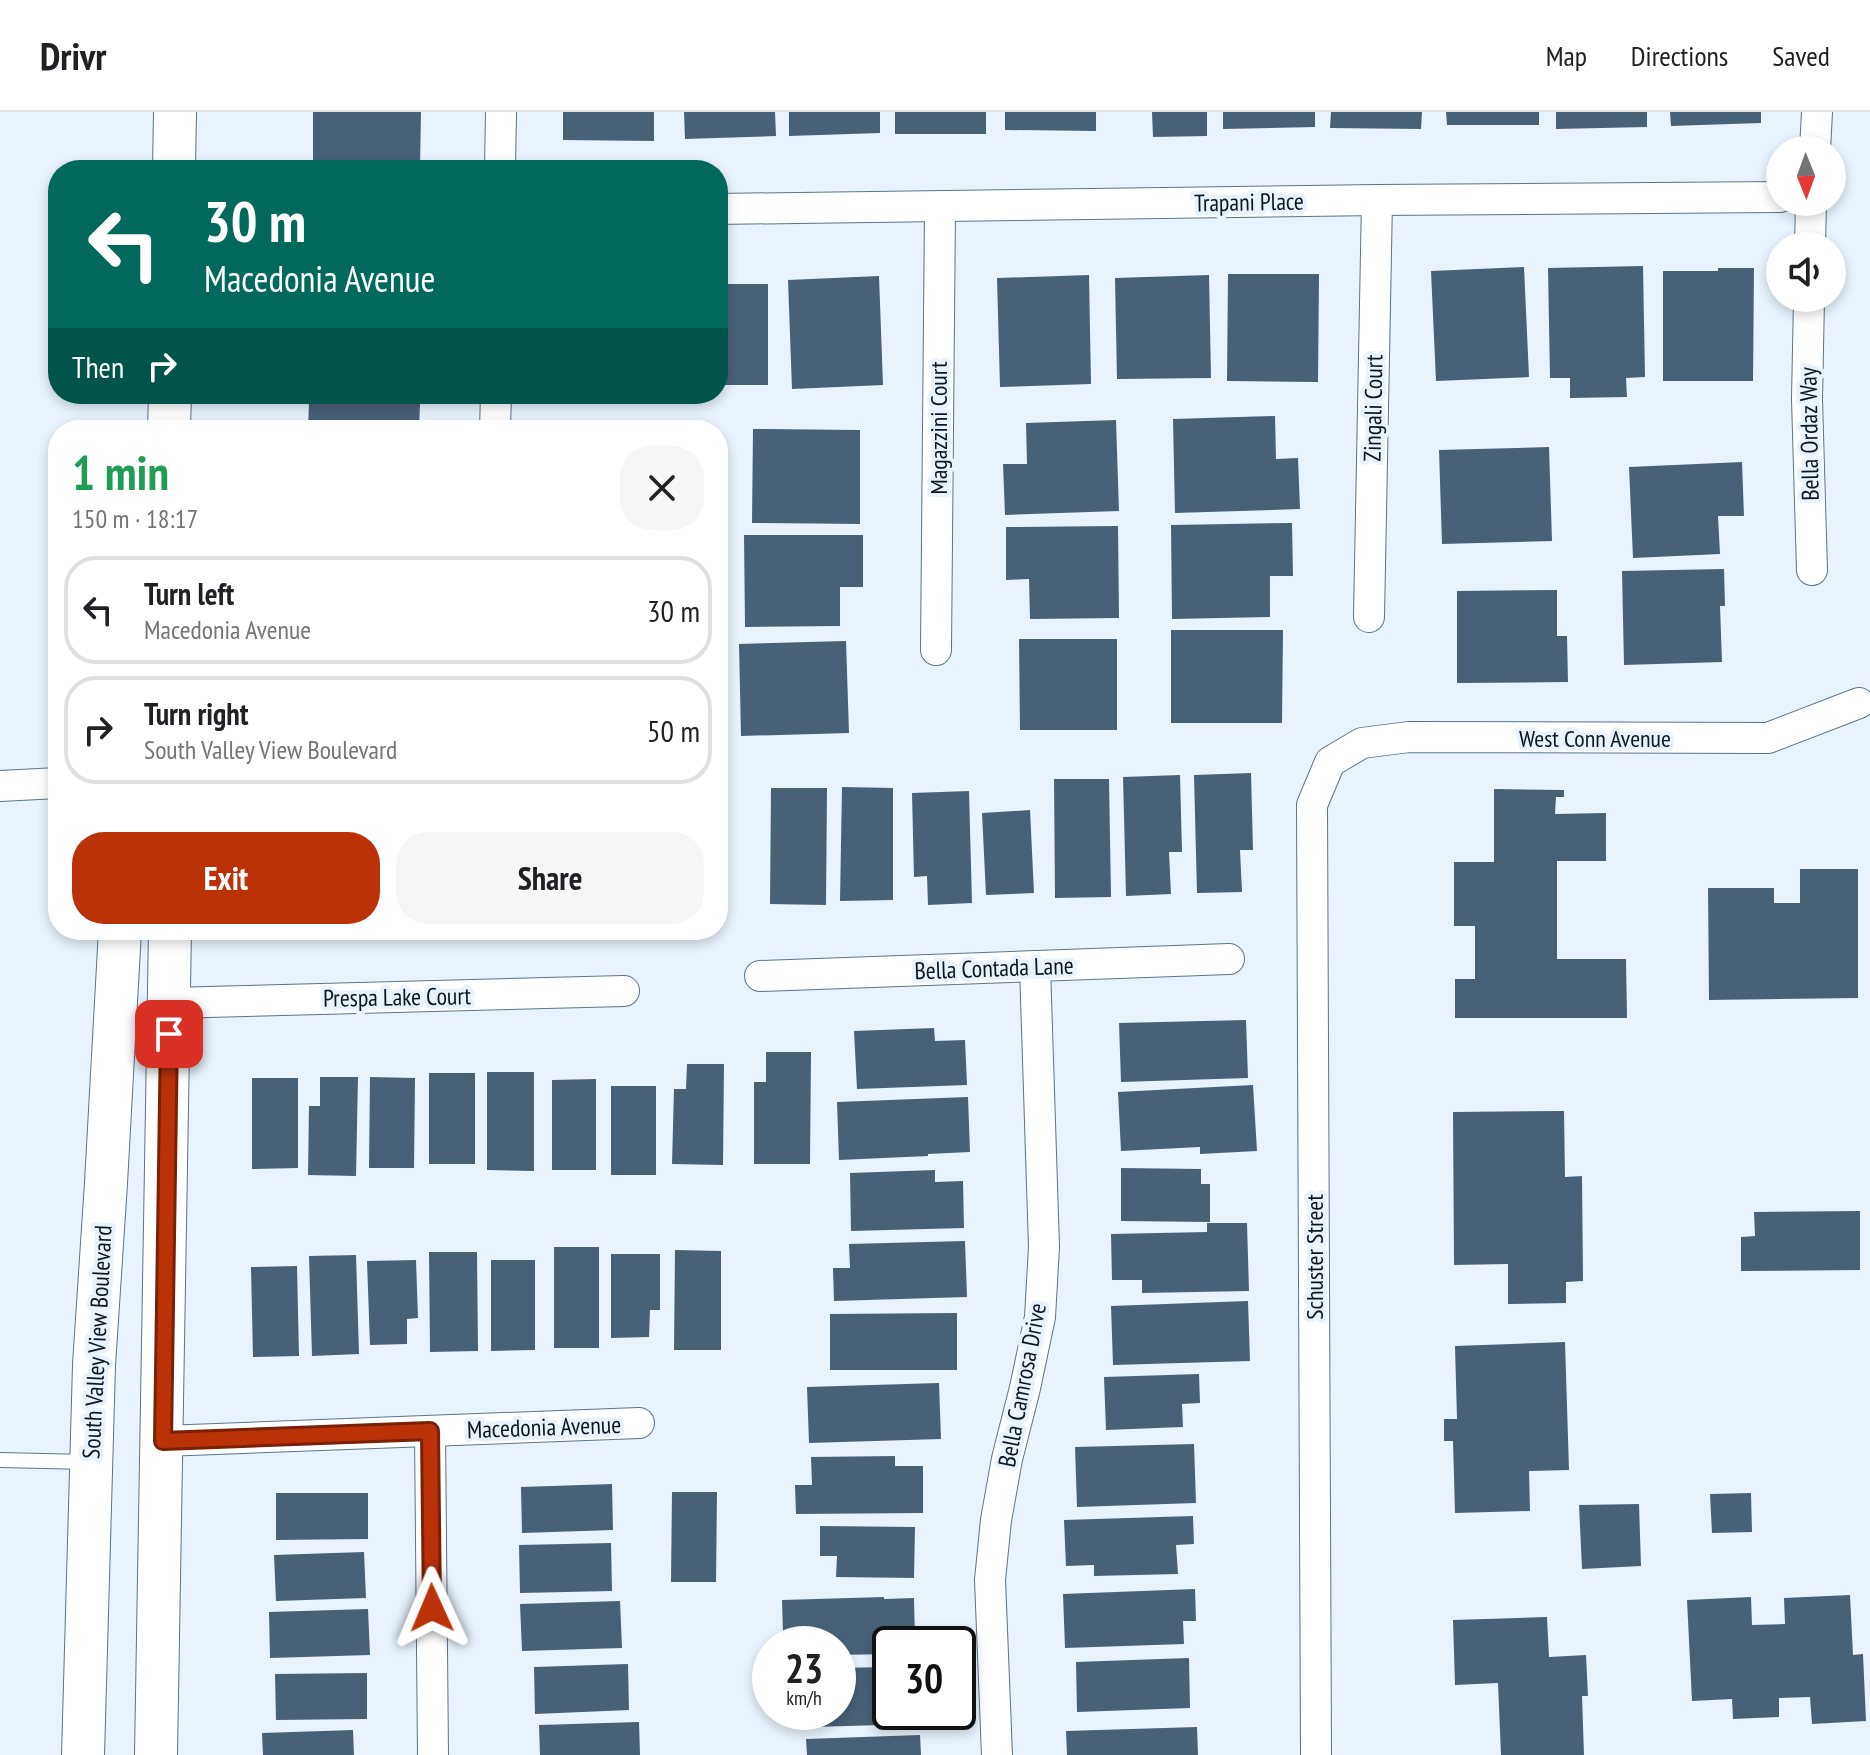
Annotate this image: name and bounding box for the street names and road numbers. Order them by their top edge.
street label: Trapani Place [1194,186,1304,218]
street label: Zingali Court [1357,354,1389,462]
street label: Magazzini Court [923,361,954,495]
street label: Bella Ordaz Way [1792,367,1826,501]
street label: West Conn Avenue [1519,723,1671,754]
street label: Bella Contada Lane [914,950,1074,986]
street label: Prespa Lake Court [323,980,472,1014]
street label: Schuster Street [1299,1194,1330,1320]
street label: South Valley View Boulevard [75,1224,119,1460]
street label: Bella Camrosa Drive [991,1300,1053,1470]
street label: Macedonia Avenue [466,1409,622,1445]

